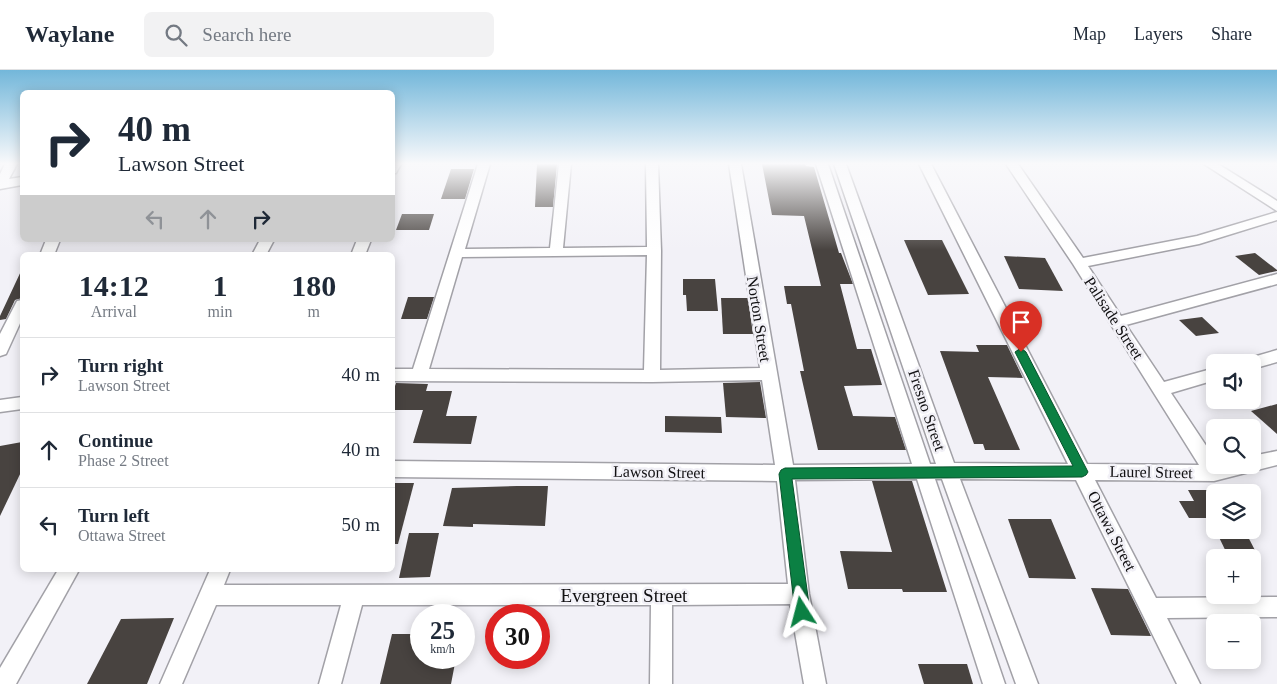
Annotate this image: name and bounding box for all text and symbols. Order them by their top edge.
search box [144,12,494,57]
text: Waylane [25,21,114,47]
icon: search [162,21,190,49]
text: Search here [202,24,291,45]
text: Map [1073,24,1106,44]
text: Layers [1134,24,1183,44]
text: Share [1211,24,1252,44]
icon: right [35,110,100,175]
text: 40 m [118,110,191,149]
text: Lawson Street [118,151,244,176]
icon: left [141,205,169,233]
icon: ahead [194,205,222,233]
icon: right [247,205,275,233]
text: 14:12 [79,269,149,302]
text: 1 [212,269,227,302]
text: 180 [291,269,336,302]
street label: Palisade Street [1081,274,1147,363]
street label: Norton Street [744,275,774,364]
pin [1000,301,1042,352]
text: Arrival [91,303,137,320]
text: min [208,303,232,320]
text: m [307,303,320,320]
icon: arrive [1007,308,1035,336]
map controls [1206,354,1261,669]
button: sound [1206,354,1261,409]
text: Turn right [78,355,163,376]
icon: right [35,361,63,389]
text: 40 m [341,364,380,385]
street label: Fresno Street [905,367,949,453]
text: Lawson Street [78,377,170,394]
button: search [1206,419,1261,474]
text: Continue [78,430,153,451]
icon: ahead [35,436,63,464]
text: 40 m [341,439,380,460]
text: Phase 2 Street [78,452,169,469]
street label: Lawson Street [613,463,706,481]
street label: Laurel Street [1109,463,1193,481]
button: layers [1206,484,1261,539]
street label: Ottawa Street [1085,488,1140,574]
text: Turn left [78,505,150,526]
icon: left [35,511,63,539]
text: 50 m [341,514,380,535]
text: Ottawa Street [78,527,166,544]
button: + [1206,549,1261,604]
street label: Evergreen Street [561,585,688,606]
position arrow [775,585,827,637]
speed limit sign: 30 [485,604,550,669]
button: − [1206,614,1261,669]
text: 25 [430,617,455,644]
text: km/h [430,642,455,656]

